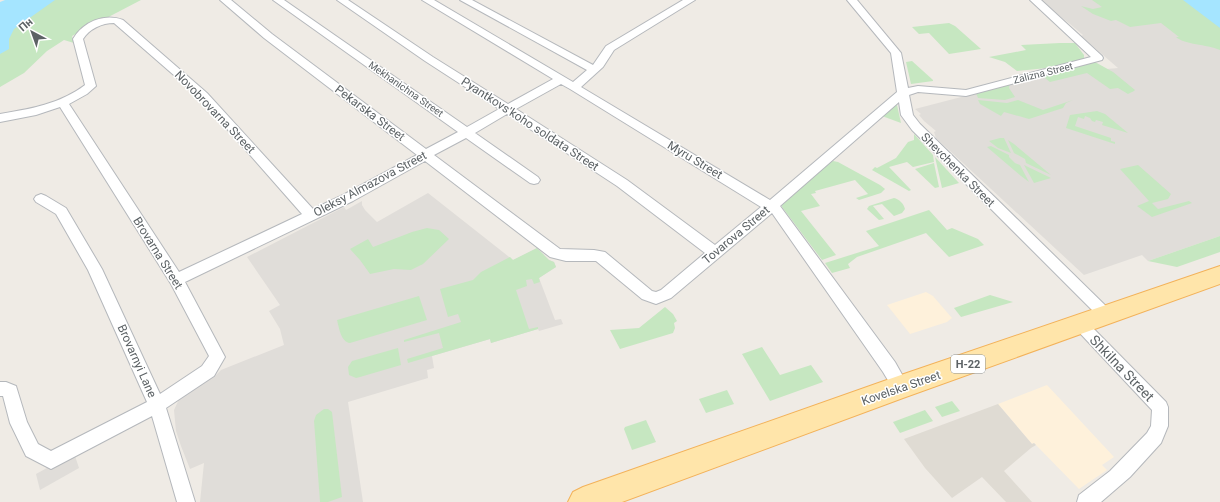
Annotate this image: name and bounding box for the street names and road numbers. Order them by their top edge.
street label: Mekhanichna Street [367,59,445,119]
street label: Zalizna Street [1012,60,1074,86]
street label: Novobrovarna Street [172,68,258,156]
street label: Pyantkovsʹkoho soldata Street [459,74,601,174]
street label: Pekarska Street [332,82,408,144]
street label: Shevchenka Street [918,130,998,210]
street label: Myru Street [665,138,725,182]
street label: Oleksy Almazova Street [311,148,429,220]
street label: Tovarova Street [700,203,772,267]
street label: Brovarna Street [130,214,186,292]
street label: Brovarnyi Lane [115,322,159,400]
street label: Shkilna Street [1086,332,1158,405]
road number: Н-22 [951,355,985,373]
street label: Kovelska Street [860,368,942,408]

